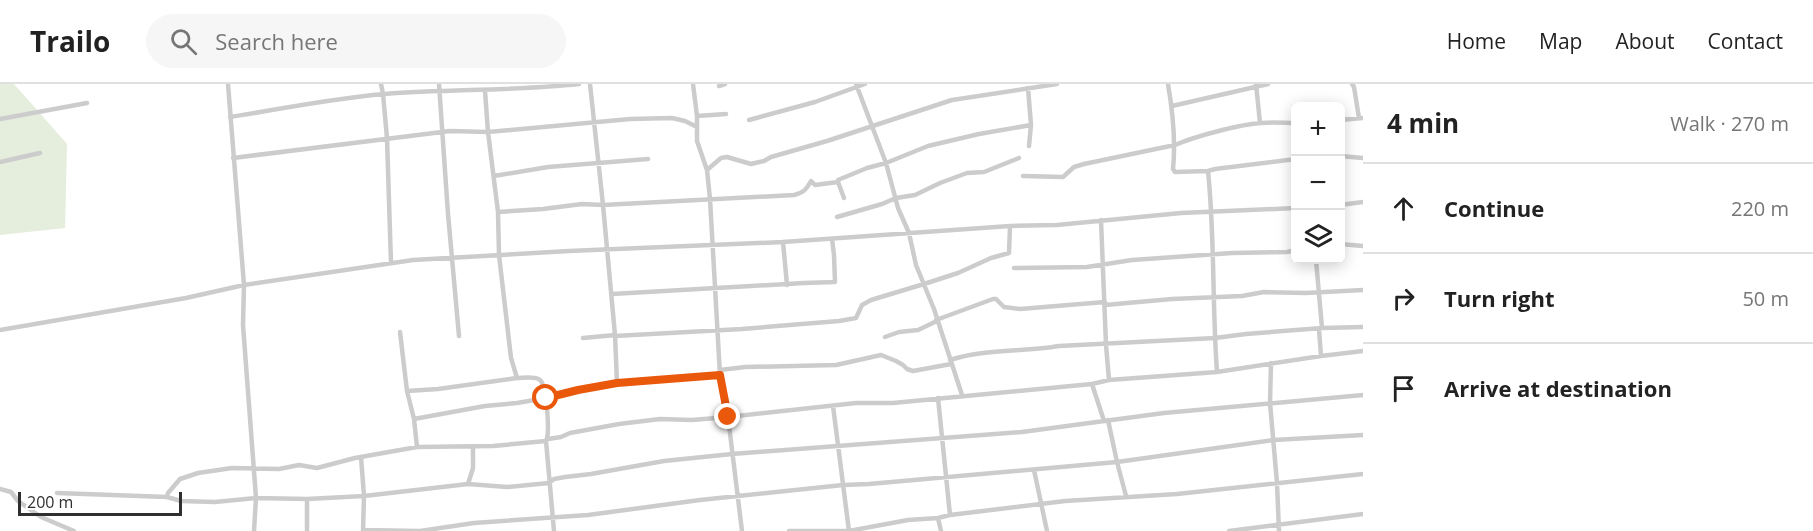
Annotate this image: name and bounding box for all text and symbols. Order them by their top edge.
search box [146,14,566,68]
text: Trailo [30,22,110,60]
icon: search [167,25,200,58]
text: Search here [215,26,338,56]
text: Home [1447,27,1506,55]
text: Map [1539,27,1582,55]
text: About [1615,27,1675,55]
text: Contact [1708,27,1783,55]
map controls [1291,102,1345,264]
button: + [1291,102,1345,156]
text: 4 min [1387,105,1459,141]
text: Walk · 270 m [1670,110,1789,137]
button: − [1291,156,1345,210]
icon: ahead [1387,192,1420,225]
text: Continue [1444,193,1544,223]
text: 220 m [1731,195,1789,222]
button: layers [1291,210,1345,264]
icon: right [1387,282,1420,315]
text: Turn right [1444,283,1555,313]
text: 50 m [1742,285,1789,312]
icon: arrive [1387,372,1420,405]
text: Arrive at destination [1444,373,1672,403]
route start [532,384,558,410]
route end [714,403,740,429]
scale bar [18,489,182,516]
text: 200 m [27,491,73,513]

